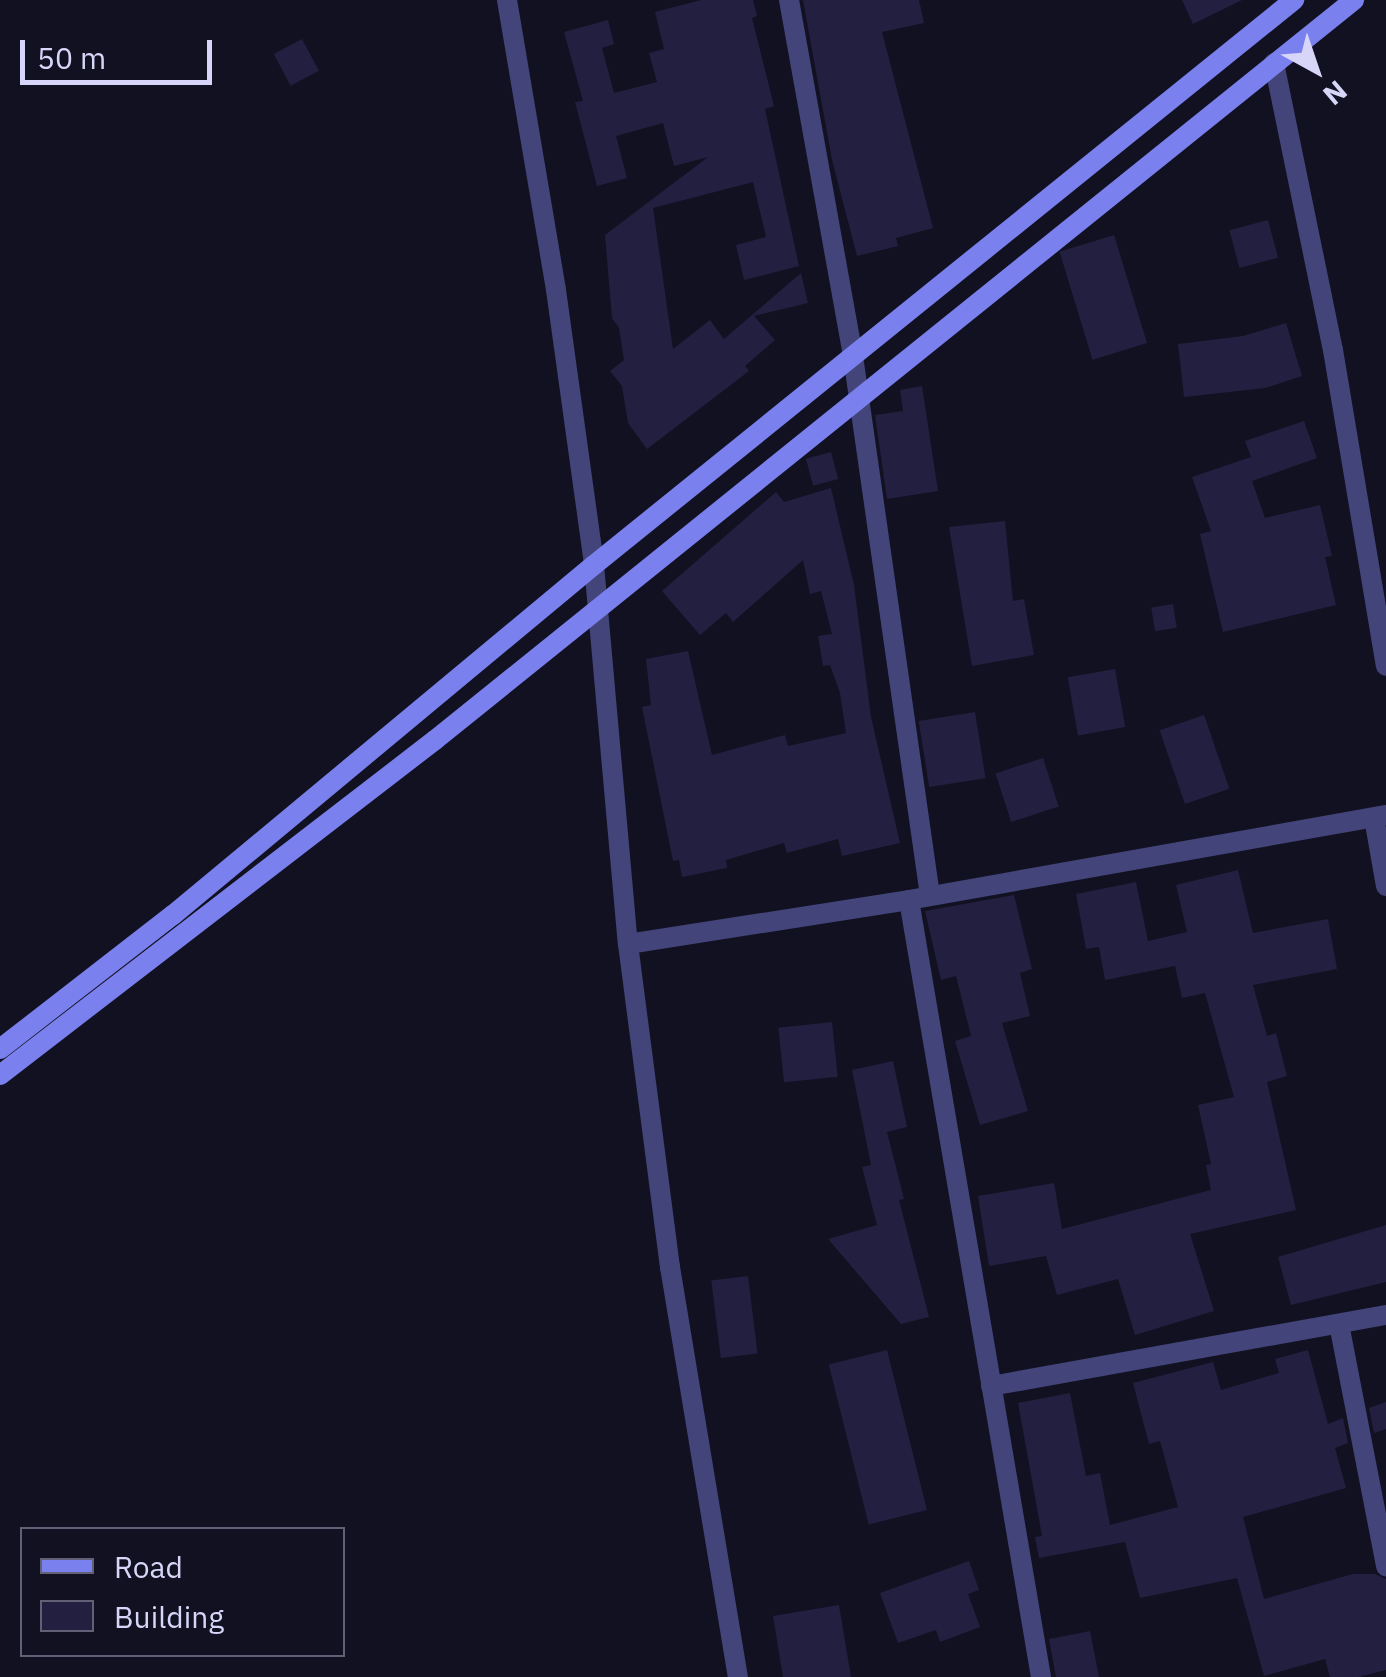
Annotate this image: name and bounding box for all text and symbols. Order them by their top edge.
scale bar [25,20,218,82]
north arrow [1266,20,1366,120]
text: 50 m [37,38,106,77]
text: N [1316,73,1355,114]
legend [20,1527,345,1657]
text: Road [114,1547,183,1586]
text: Building [114,1597,224,1636]

